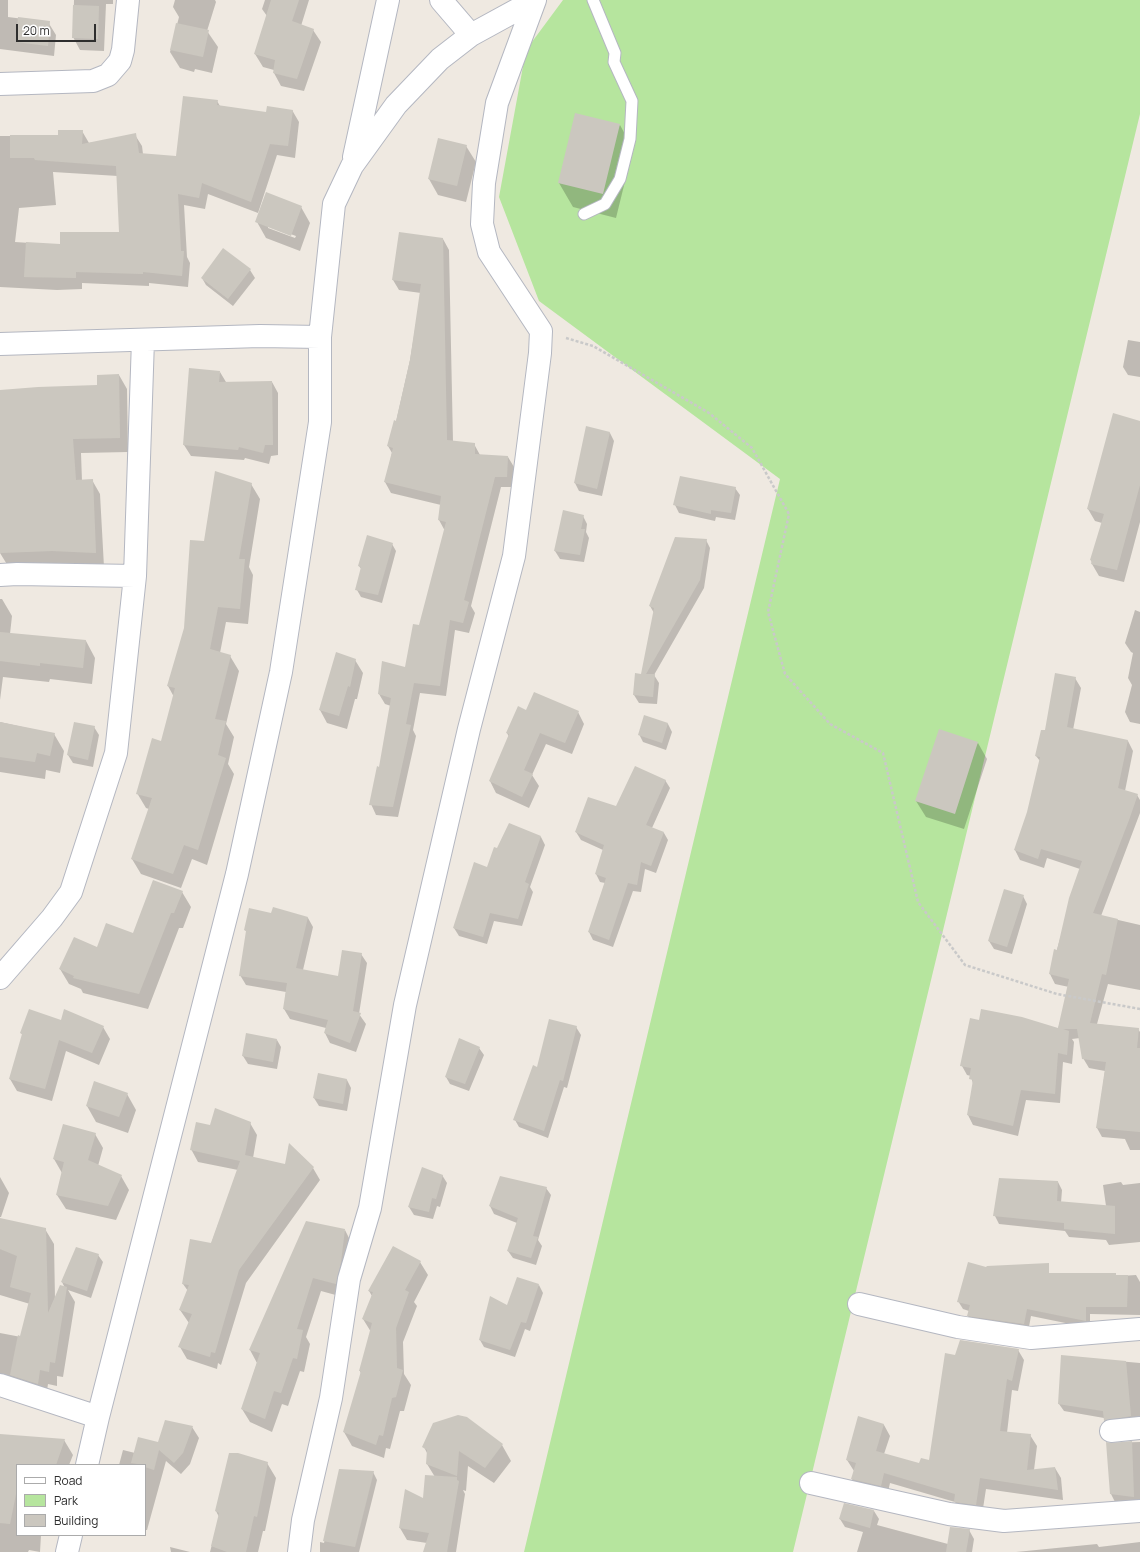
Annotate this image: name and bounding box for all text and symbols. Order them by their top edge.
scale bar [18,16,98,42]
text: 20 m [23,22,50,39]
legend [16,1464,146,1536]
text: Road [54,1472,82,1489]
text: Park [54,1492,78,1509]
text: Building [54,1512,98,1529]

